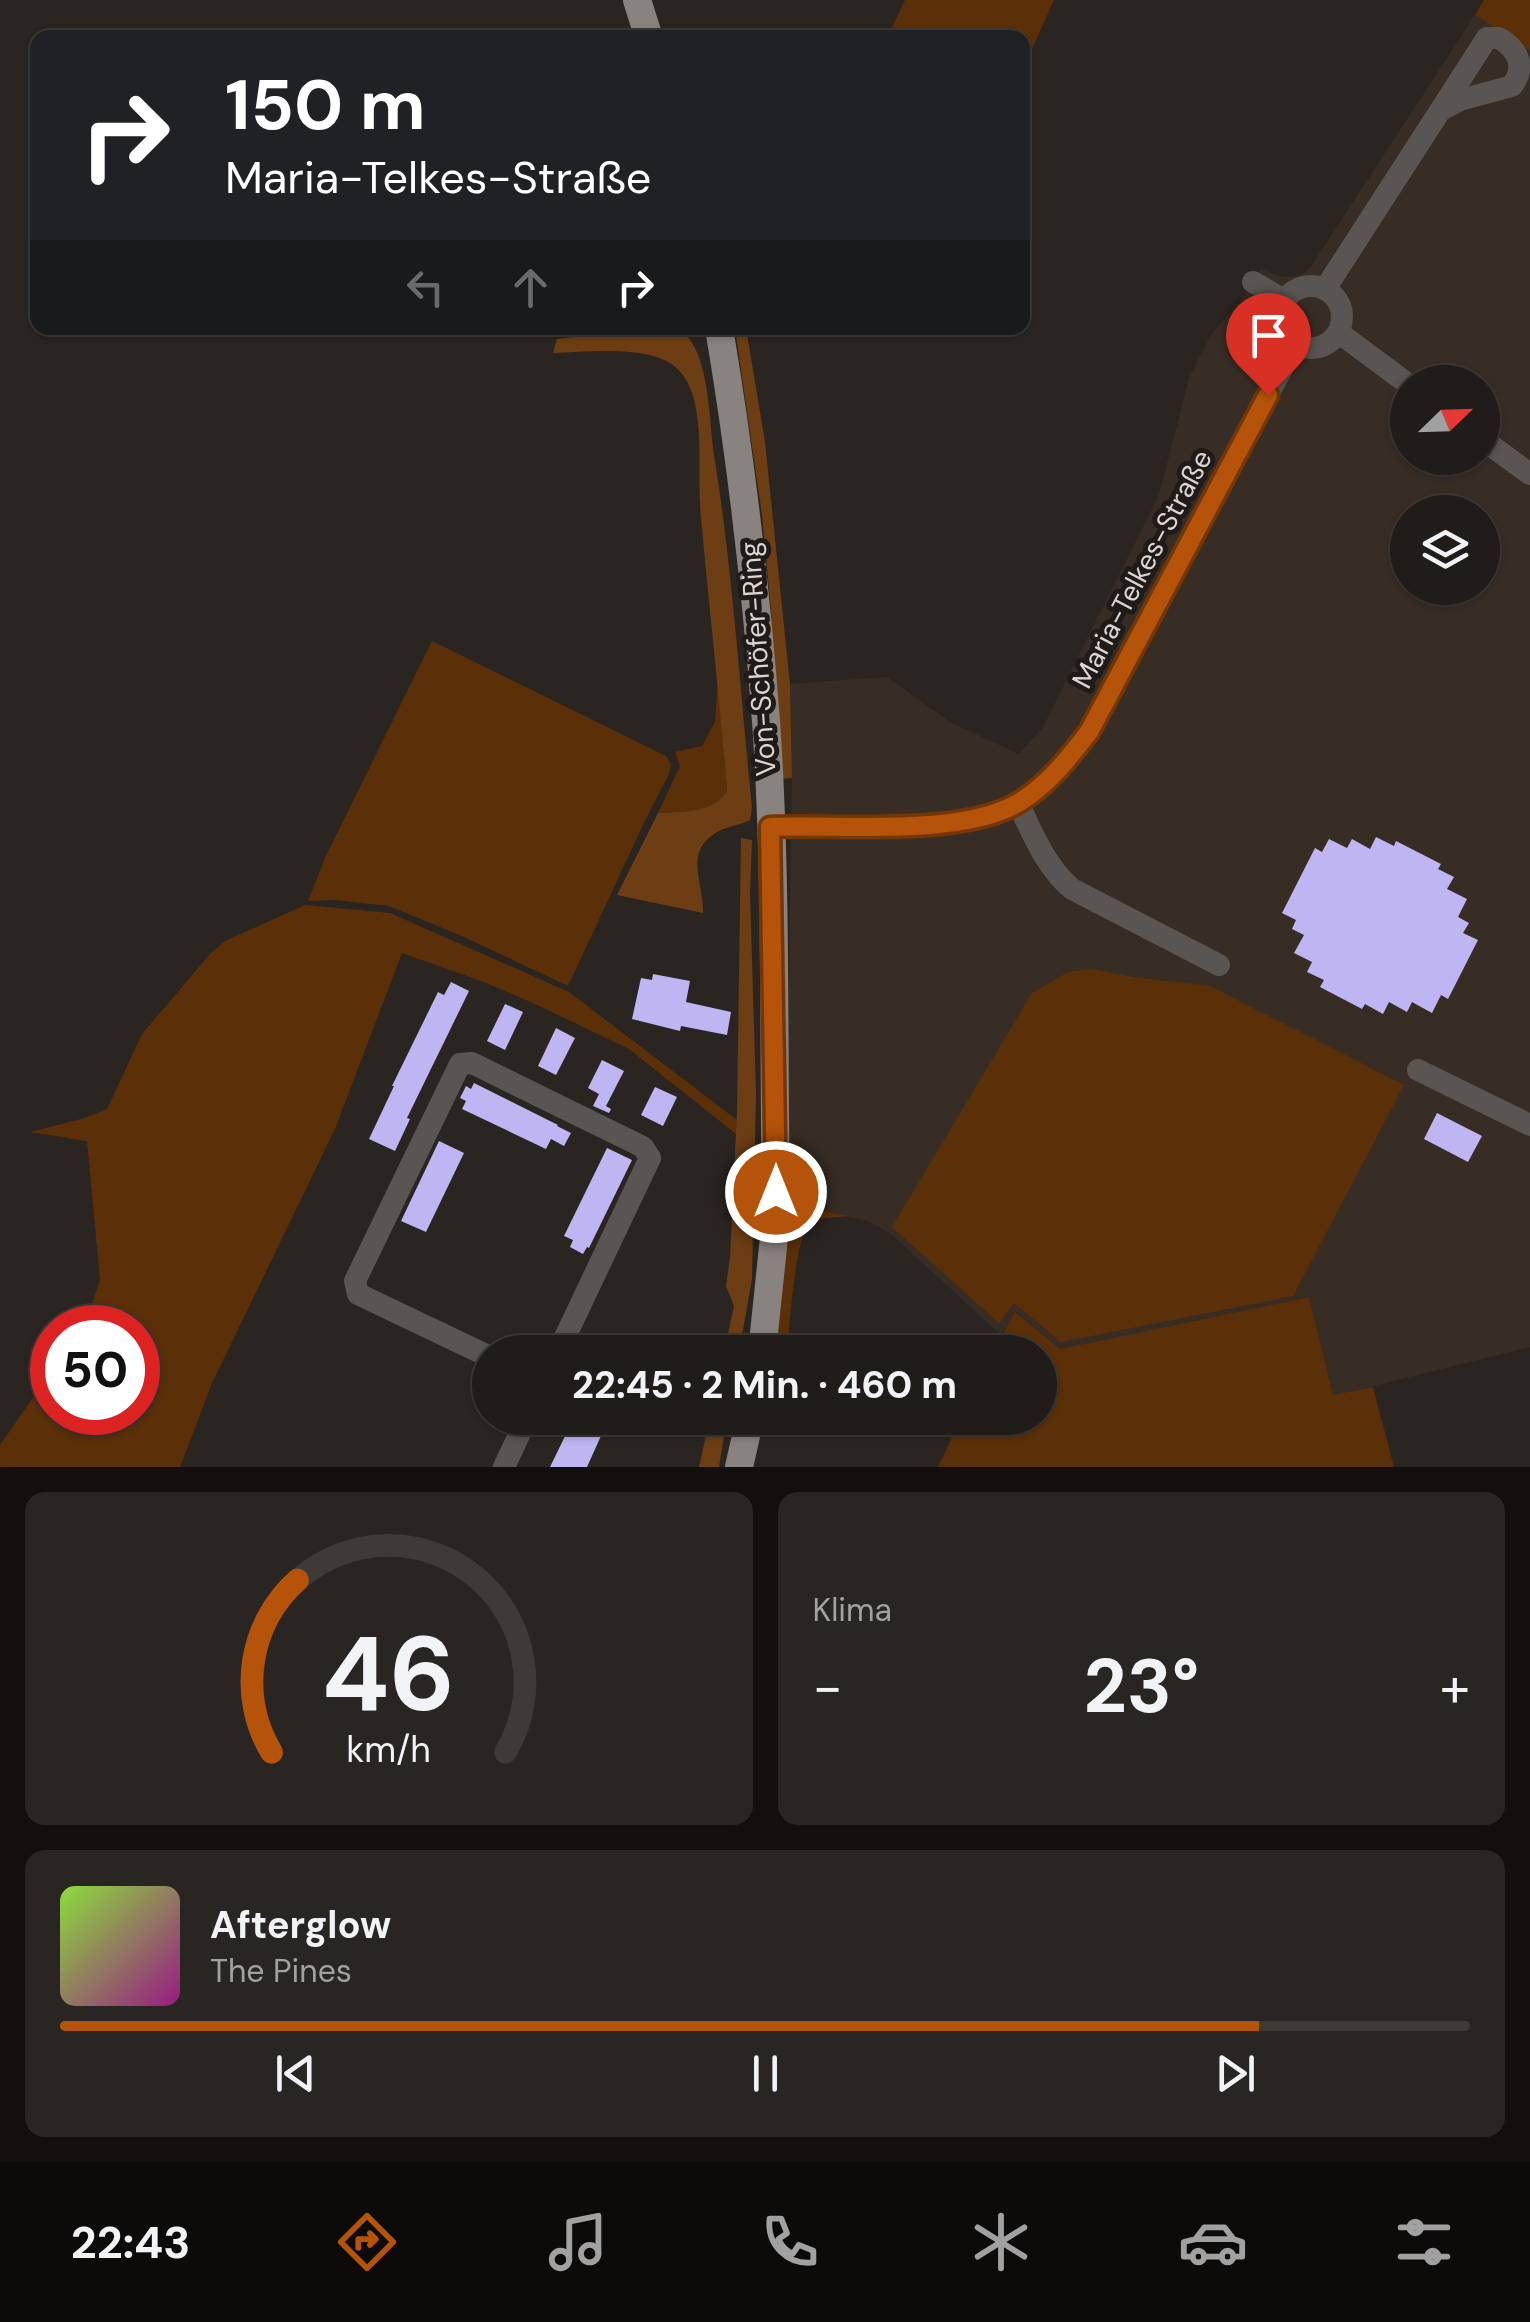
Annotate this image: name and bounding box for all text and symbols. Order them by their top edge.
text: 150 m [225,60,426,151]
icon: right [60,70,190,200]
text: Maria-Telkes-Straße [225,148,651,207]
icon: left [398,260,453,315]
icon: ahead [503,260,558,315]
icon: right [608,260,663,315]
pin [1226,293,1311,396]
icon: arrive [1241,308,1296,363]
north arrow [1390,365,1500,475]
map controls [1390,365,1500,605]
street label: Maria-Telkes-Straße [1063,443,1221,695]
button: layers [1390,495,1500,605]
street label: Von-Schöfer-Ring [731,540,785,778]
position arrow [724,1140,828,1244]
speed limit sign: 50 [30,1305,160,1435]
text: 22:45 · 2 Min. · 460 m [572,1360,957,1410]
text: Klima [813,1589,892,1631]
text: 46 [322,1607,456,1742]
text: 23° [1083,1638,1199,1735]
text: − [813,1651,843,1723]
text: + [1440,1651,1470,1723]
text: km/h [347,1727,431,1773]
text: Afterglow [210,1900,391,1950]
text: The Pines [210,1950,352,1992]
icon: previous [268,2046,323,2101]
icon: pause [738,2046,793,2101]
icon: next [1208,2046,1263,2101]
icon: directions [332,2207,402,2277]
icon: music [543,2207,613,2277]
icon: phone [755,2207,825,2277]
icon: climate [966,2207,1036,2277]
icon: car [1178,2207,1248,2277]
icon: filters [1389,2207,1459,2277]
text: 22:43 [71,2213,190,2272]

